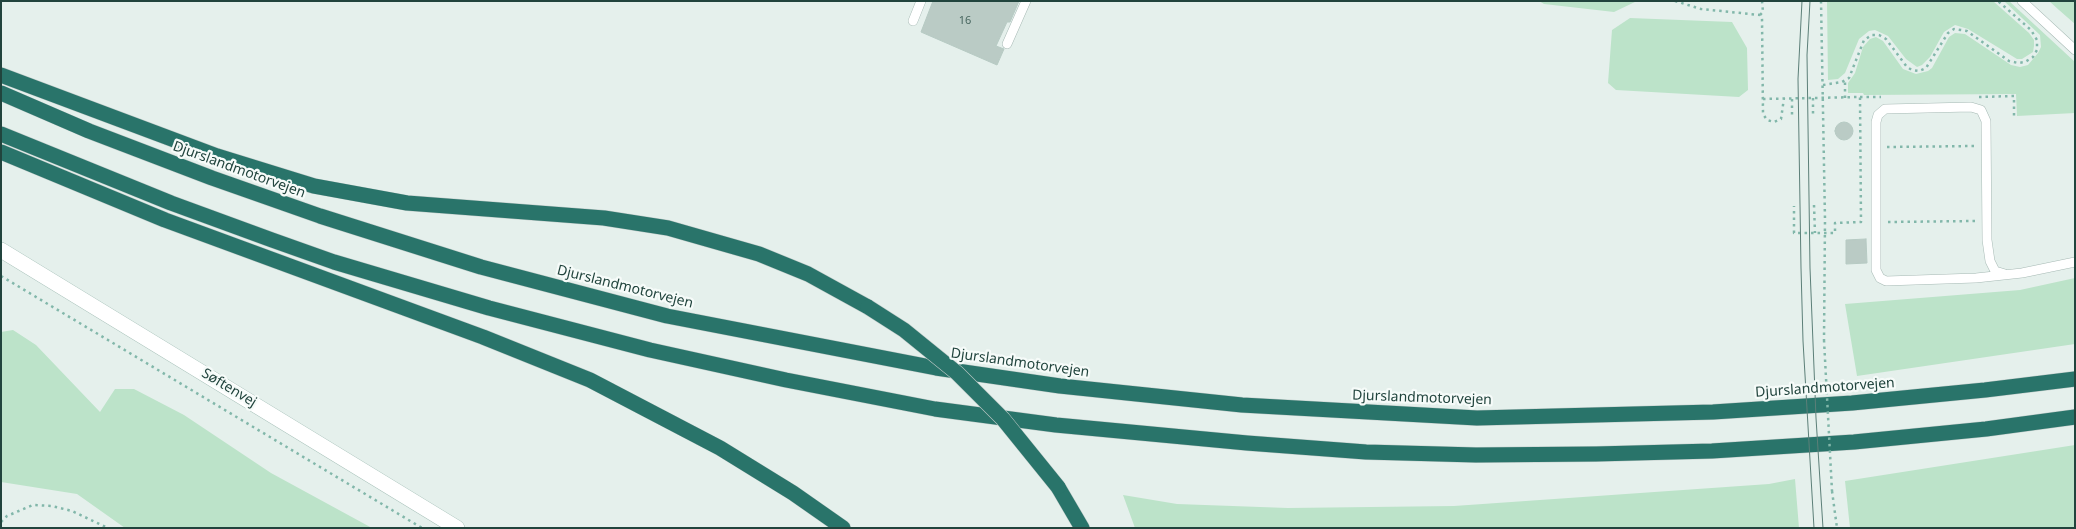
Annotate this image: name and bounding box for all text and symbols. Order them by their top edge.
house number: 16 [959,14,971,28]
street label: Djurslandmotorvejen [170,138,308,202]
street label: Djurslandmotorvejen [555,262,695,312]
street label: Djurslandmotorvejen [950,345,1090,381]
street label: Søftenvej [198,365,260,411]
street label: Djurslandmotorvejen [1755,375,1895,401]
street label: Djurslandmotorvejen [1352,387,1492,409]

